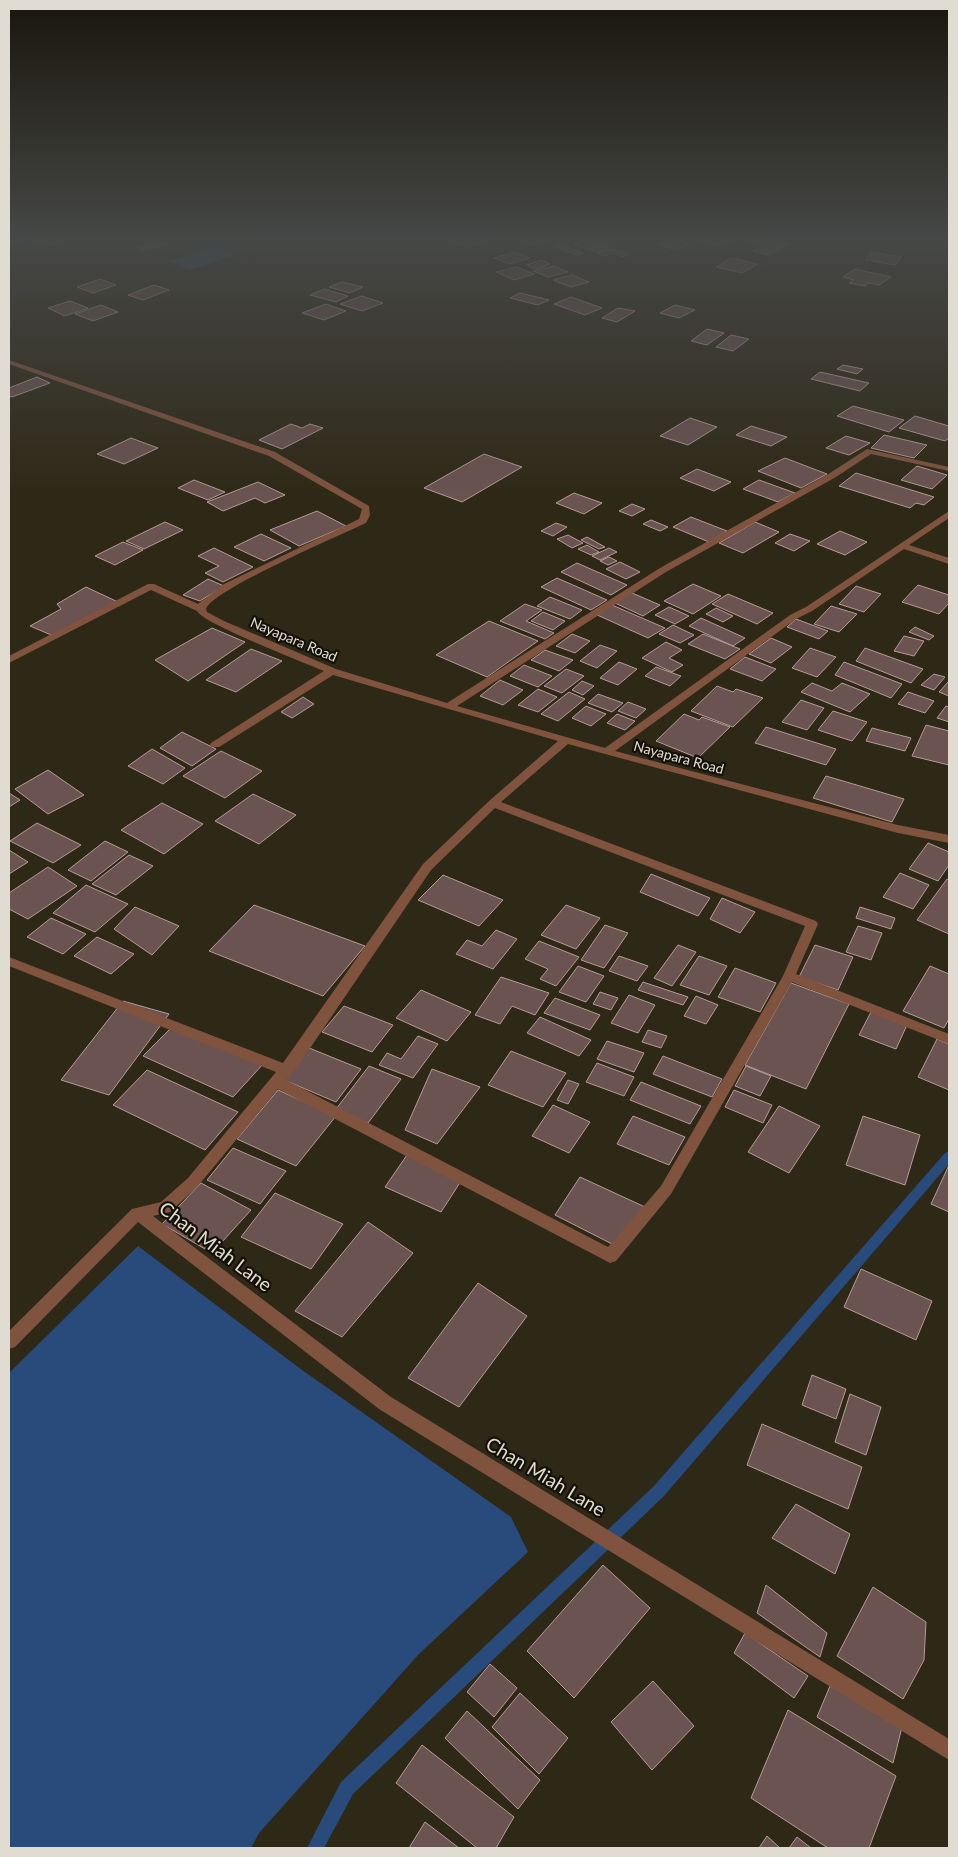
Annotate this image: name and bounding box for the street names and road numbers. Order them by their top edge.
street label: Nayapara Road [248,613,340,665]
street label: Nayapara Road [632,737,726,777]
street label: Chan Miah Lane [155,1196,277,1296]
street label: Chan Miah Lane [482,1431,610,1521]

